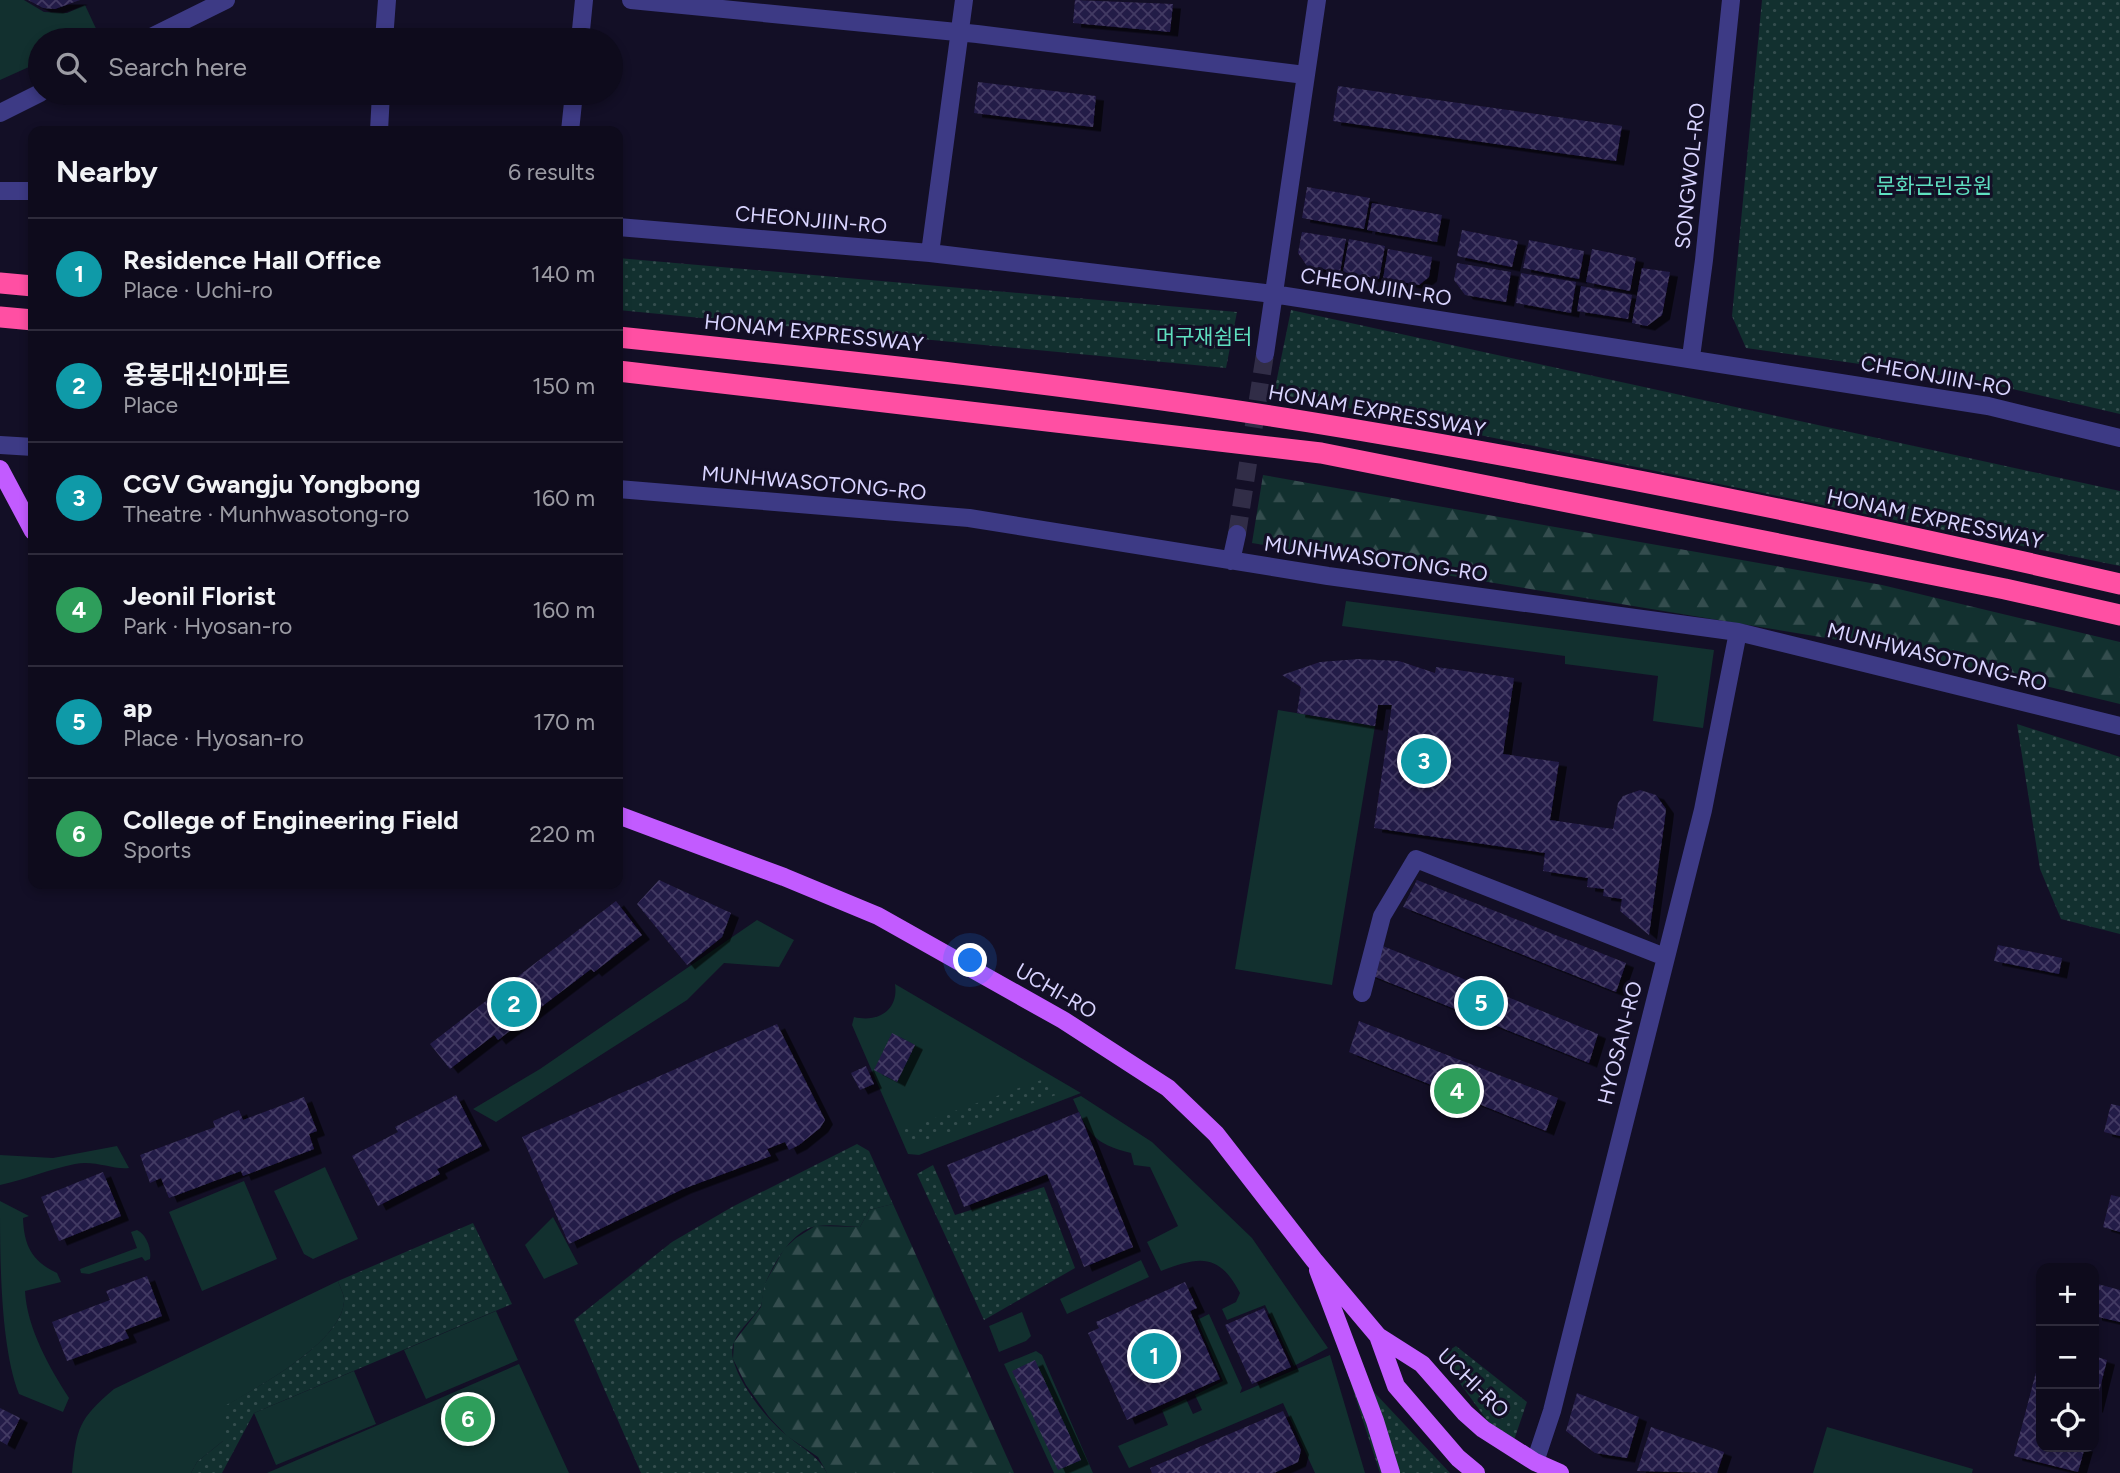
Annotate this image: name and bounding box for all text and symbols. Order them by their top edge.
search box [28,28,623,105]
icon: search [52,48,90,86]
text: Search here [108,51,247,83]
street label: SONGWOL-RO [1669,102,1710,250]
text: Nearby [56,153,158,190]
text: 6 results [508,158,595,186]
park label: 문화근린공원 [1876,173,1992,198]
street label: CHEONJIIN-RO [734,200,888,239]
text: Residence Hall Office [123,244,381,276]
text: 1 [74,260,84,288]
text: 140 m [531,260,595,288]
street label: CHEONJIIN-RO [1299,262,1453,311]
text: Place · Uchi-ro [123,276,273,304]
street label: HONAM EXPRESSWAY [703,309,925,356]
park label: 머구재쉼터 [1156,324,1252,349]
street label: CHEONJIIN-RO [1859,350,2013,401]
text: 용봉대신아파트 [123,359,290,391]
text: 2 [72,372,86,400]
text: 150 m [532,372,595,400]
street label: HONAM EXPRESSWAY [1266,379,1488,442]
text: Place [123,391,178,419]
street label: MUNHWASOTONG-RO [701,460,928,505]
text: CGV Gwangju Yongbong [123,468,421,500]
street label: HONAM EXPRESSWAY [1825,483,2046,554]
text: 3 [73,484,85,512]
text: 160 m [532,484,595,512]
text: Theatre · Munhwasotong-ro [123,500,409,528]
street label: MUNHWASOTONG-RO [1263,530,1490,587]
text: Jeonil Florist [123,580,276,612]
text: 4 [72,596,86,624]
text: 160 m [532,596,595,624]
text: Park · Hyosan-ro [123,612,292,640]
street label: MUNHWASOTONG-RO [1825,617,2050,696]
text: ap [123,692,152,724]
text: 5 [72,708,86,736]
text: 170 m [533,708,595,736]
text: Place · Hyosan-ro [123,724,304,752]
pin: 3 [1401,735,1447,787]
text: College of Engineering Field [123,804,459,836]
text: 6 [72,820,86,848]
text: 220 m [529,820,595,848]
text: Sports [123,836,191,864]
your location [953,943,987,977]
street label: UCHI-RO [1011,957,1101,1024]
pin: 5 [1458,977,1504,1029]
pin: 2 [491,978,537,1030]
street label: HYOSAN-RO [1592,979,1647,1107]
pin: 4 [1434,1065,1480,1117]
map controls [2036,1263,2099,1452]
button: + [2036,1263,2099,1326]
button: − [2036,1326,2099,1389]
pin: 1 [1131,1330,1177,1382]
street label: UCHI-RO [1432,1343,1514,1423]
button: locate [2036,1389,2099,1452]
pin: 6 [445,1393,491,1445]

